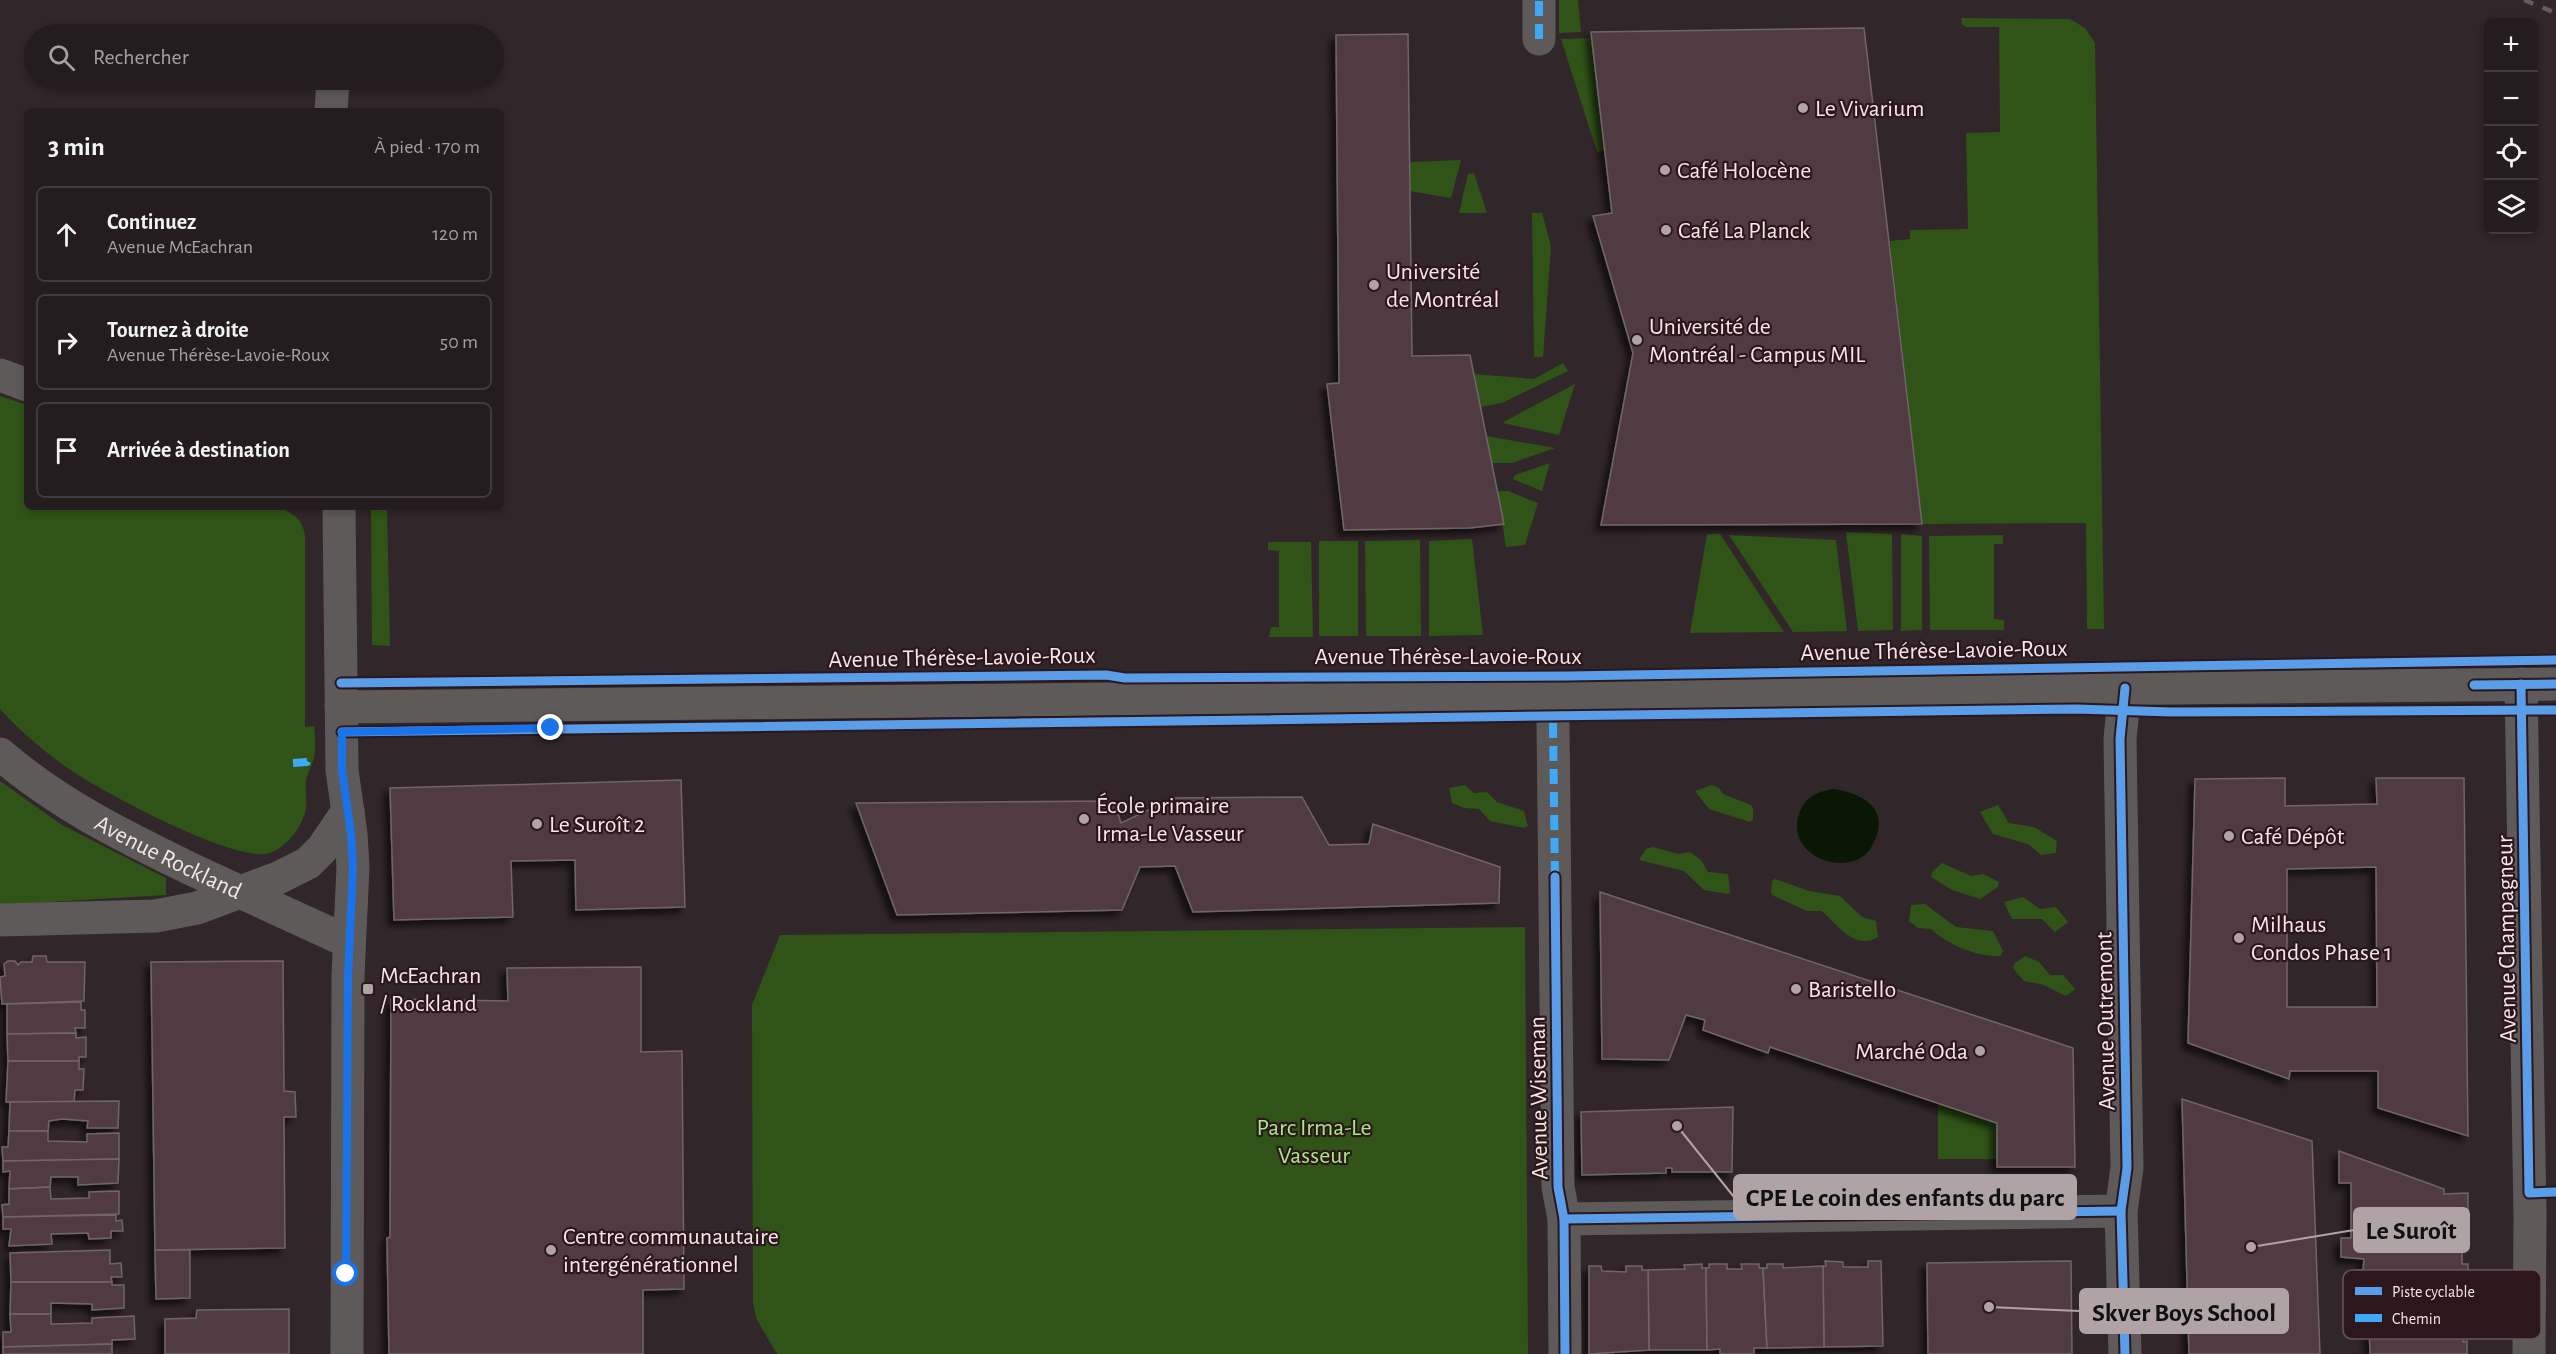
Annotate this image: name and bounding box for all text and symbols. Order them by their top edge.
map controls [2484,18,2538,234]
button: + [2484,18,2538,72]
search box [24,24,504,90]
icon: search [45,41,78,74]
text: Rechercher [93,46,189,68]
button: − [2484,72,2538,126]
place label: Le Vivarium [1815,97,1924,121]
marker: Le Vivarium [1796,101,1810,115]
button: locate [2484,126,2538,180]
text: 3 min [48,134,105,160]
text: À pied · 170 m [374,137,480,157]
place label: Café Holocène [1677,159,1811,183]
marker: Café Holocène [1658,163,1672,177]
button: layers [2484,180,2538,234]
text: Continuez [107,211,196,233]
icon: ahead [50,218,83,251]
place label: Café La Planck [1678,219,1810,243]
marker: Café La Planck [1659,223,1673,237]
text: 120 m [432,224,478,244]
text: Avenue McEachran [107,237,253,257]
place label: Université de Montréal [1386,260,1499,312]
marker: Université de Montréal [1367,278,1381,292]
place label: Université de Montréal - Campus MIL [1649,315,1865,367]
text: Tournez à droite [107,319,249,341]
icon: right [50,326,83,359]
text: 50 m [440,332,478,352]
marker: Université de Montréal - Campus MIL [1630,333,1644,347]
text: Avenue Thérèse-Lavoie-Roux [107,345,330,365]
icon: arrive [50,434,83,467]
text: Arrivée à destination [107,439,290,461]
street label: Avenue Thérèse-Lavoie-Roux [1800,637,2068,665]
street label: Avenue Thérèse-Lavoie-Roux [828,644,1096,672]
street label: Avenue Thérèse-Lavoie-Roux [1314,645,1582,669]
route end [537,714,563,740]
place label: École primaire Irma-Le Vasseur [1096,792,1244,846]
street label: Avenue Rockland [91,811,245,904]
marker: École primaire Irma-Le Vasseur [1077,812,1091,826]
place label: Le Suroît 2 [549,813,645,837]
marker: Le Suroît 2 [530,817,544,831]
place label: Café Dépôt [2241,825,2345,849]
marker: Café Dépôt [2222,829,2236,843]
street label: Avenue Champagneur [2493,835,2521,1043]
place label: Milhaus Condos Phase 1 [2251,913,2392,965]
street label: Avenue Outremont [2092,931,2120,1110]
marker: Milhaus Condos Phase 1 [2232,931,2246,945]
place label: McEachran / Rockland [380,964,481,1016]
place label: Baristello [1808,978,1896,1002]
marker: McEachran / Rockland [361,982,375,996]
marker: Baristello [1789,982,1803,996]
street label: Avenue Wiseman [1526,1016,1552,1180]
place label: Marché Oda [1855,1040,1968,1064]
marker: Marché Oda [1973,1044,1987,1058]
park label: Parc Irma-Le Vasseur [1256,1116,1372,1168]
callout: CPE Le coin des enfants du parc [1734,1175,2076,1219]
text: CPE Le coin des enfants du parc [1746,1185,2064,1211]
callout: Le Suroît [2354,1208,2469,1252]
text: Le Suroît [2365,1218,2457,1244]
place label: Centre communautaire intergénérationnel [563,1225,779,1277]
marker: Centre communautaire intergénérationnel [544,1243,558,1257]
route start [332,1260,358,1286]
legend [2343,1270,2541,1339]
text: Piste cyclable [2392,1284,2475,1301]
callout: Skver Boys School [2080,1289,2288,1333]
text: Skver Boys School [2092,1300,2276,1326]
text: Chemin [2392,1311,2441,1327]

